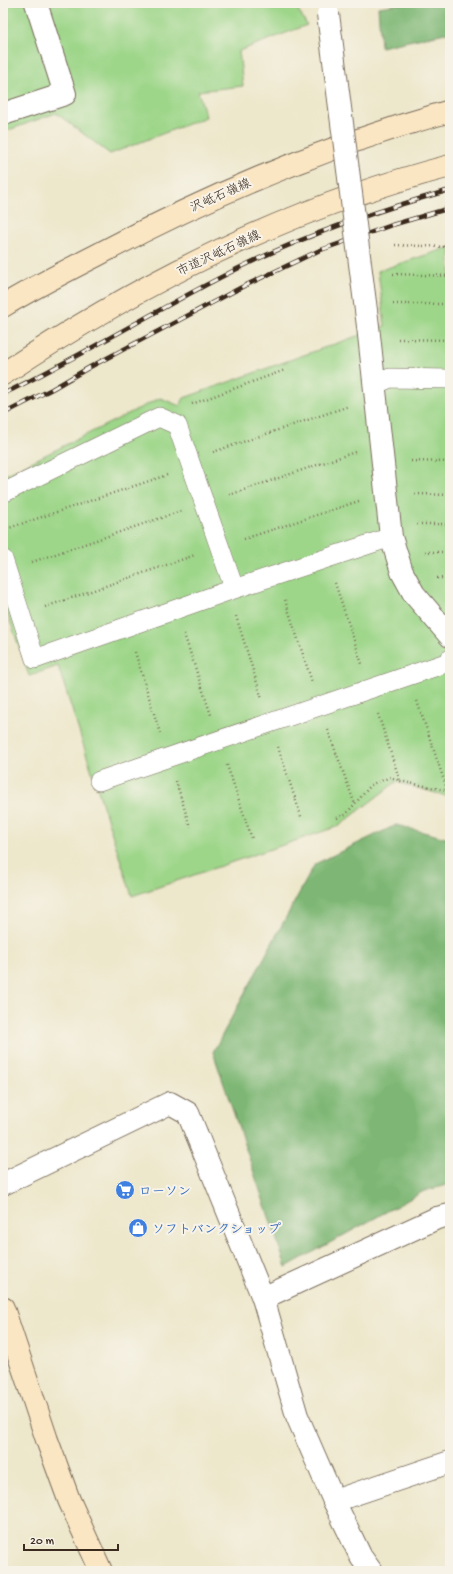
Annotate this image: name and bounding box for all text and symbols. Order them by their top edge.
street label: 沢岻石嶺線 [188,176,255,216]
street label: 市道沢岻石嶺線 [175,228,264,280]
supermarket icon: ローソン [114,1179,136,1201]
place label: ローソン [139,1185,191,1200]
shop icon: ソフトバンクショップ [127,1217,149,1239]
place label: ソフトバンクショップ [152,1222,281,1238]
scale bar [24,1526,118,1552]
text: 20 m [30,1535,55,1549]

